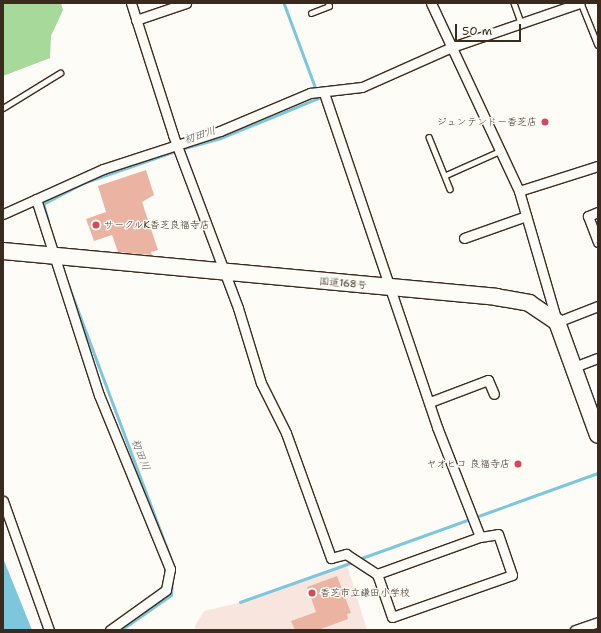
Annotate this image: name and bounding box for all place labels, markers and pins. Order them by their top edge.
place label: ジュンテンドー香芝店 [437,116,537,128]
marker: ジュンテンドー香芝店 [540,117,550,127]
place label: サークルK香芝良福寺店 [104,219,210,231]
marker: サークルK香芝良福寺店 [91,220,101,230]
place label: ヤオヒコ 良福寺店 [427,458,510,470]
marker: ヤオヒコ 良福寺店 [513,459,523,469]
place label: 香芝市立鎌田小学校 [320,587,410,599]
marker: 香芝市立鎌田小学校 [307,588,317,598]

